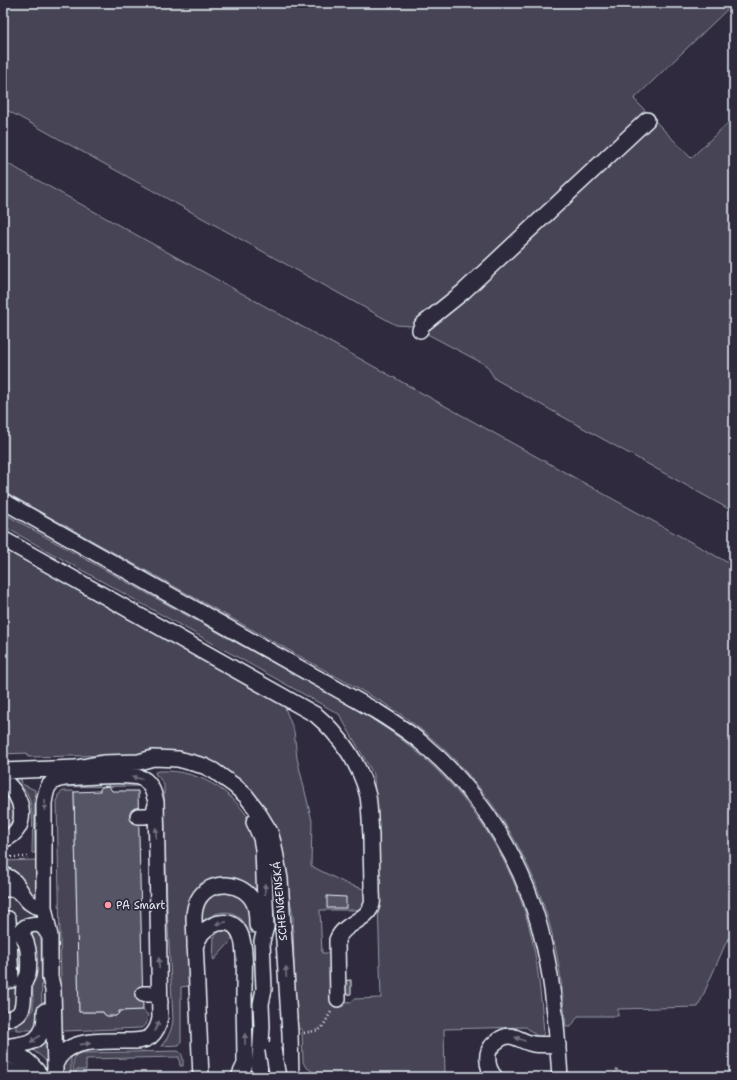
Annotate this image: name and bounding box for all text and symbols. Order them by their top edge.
one-way arrow [130,774,143,780]
one-way arrow [41,799,48,811]
one-way arrow [153,826,159,839]
street label: SCHENGENSKÁ [268,861,291,941]
one-way arrow [261,883,268,895]
place label: PA Smart [116,898,166,913]
marker: PA Smart [103,900,113,910]
one-way arrow [215,921,228,927]
one-way arrow [156,956,162,969]
one-way arrow [282,966,289,978]
one-way arrow [154,1020,160,1031]
one-way arrow [241,1033,248,1045]
one-way arrow [30,1035,41,1043]
one-way arrow [513,1035,525,1041]
one-way arrow [79,1040,91,1047]

